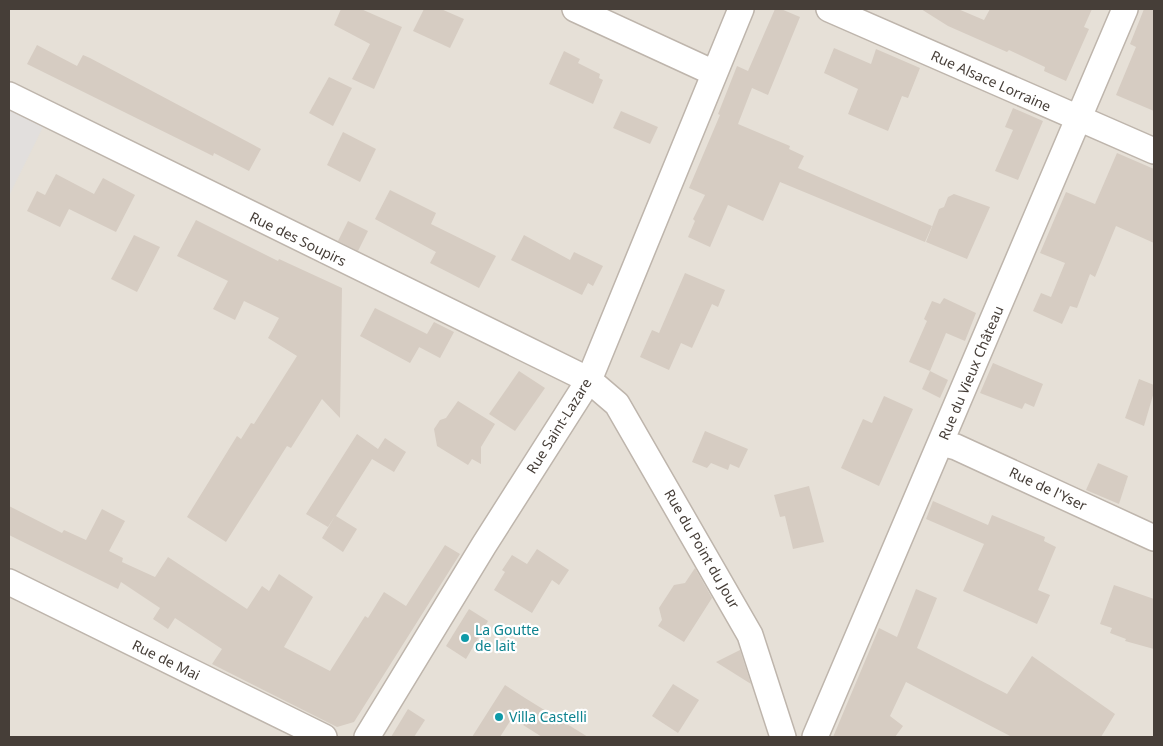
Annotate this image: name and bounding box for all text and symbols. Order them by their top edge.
street label: Rue Alsace Lorraine [928,46,1054,116]
street label: Rue des Soupirs [247,207,350,270]
street label: Rue du Vieux Château [934,303,1007,443]
street label: Rue Saint-Lazare [522,374,596,477]
street label: Rue de l'Yser [1006,462,1090,515]
street label: Rue du Point du Jour [660,485,745,612]
place label: La Goutte de lait [475,620,539,655]
marker: La Goutte de lait [459,632,471,644]
street label: Rue de Mai [129,635,203,684]
place label: Villa Castelli [509,707,587,726]
marker: Villa Castelli [493,711,505,723]

